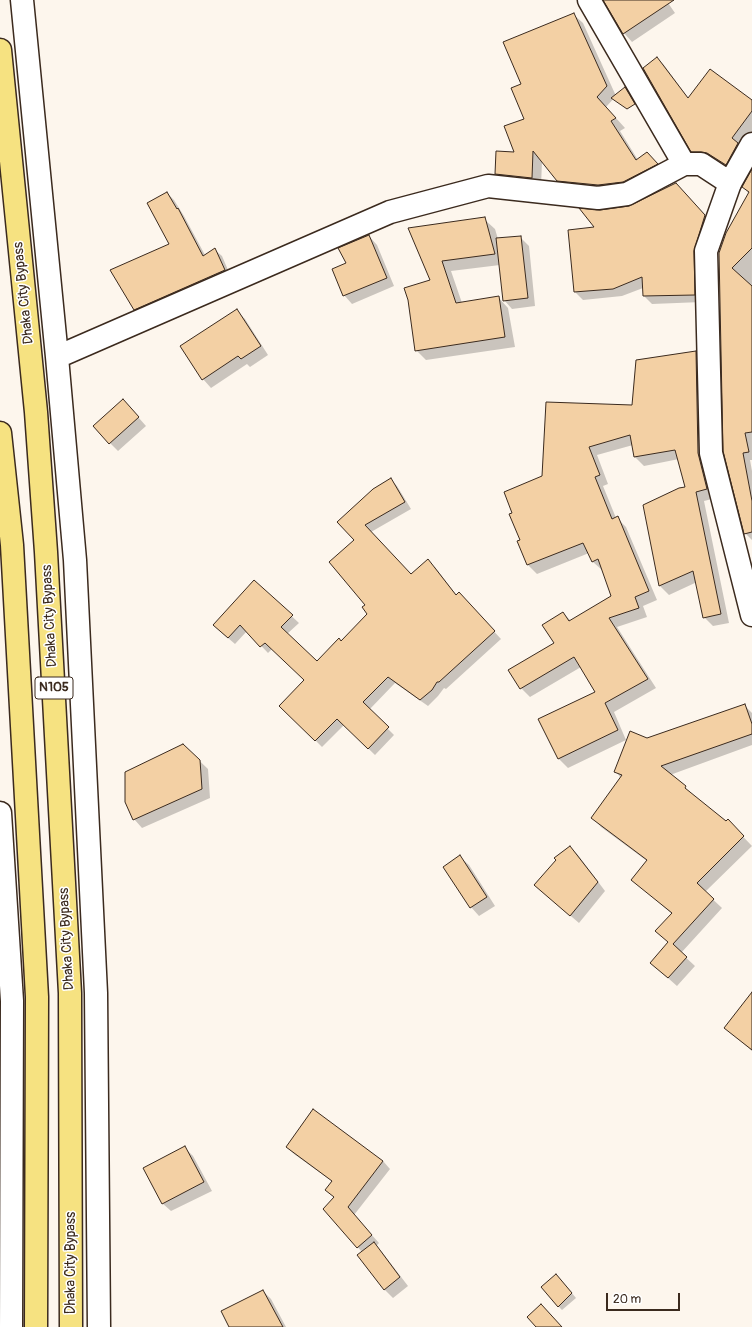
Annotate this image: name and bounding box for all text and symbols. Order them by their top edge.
street label: Dhaka City Bypass [10,241,38,345]
street label: Dhaka City Bypass [39,564,61,668]
road number: N105 [35,677,73,699]
street label: Dhaka City Bypass [56,887,78,991]
street label: Dhaka City Bypass [63,1212,79,1314]
scale bar [608,1285,682,1311]
text: 20 m [613,1292,641,1307]

